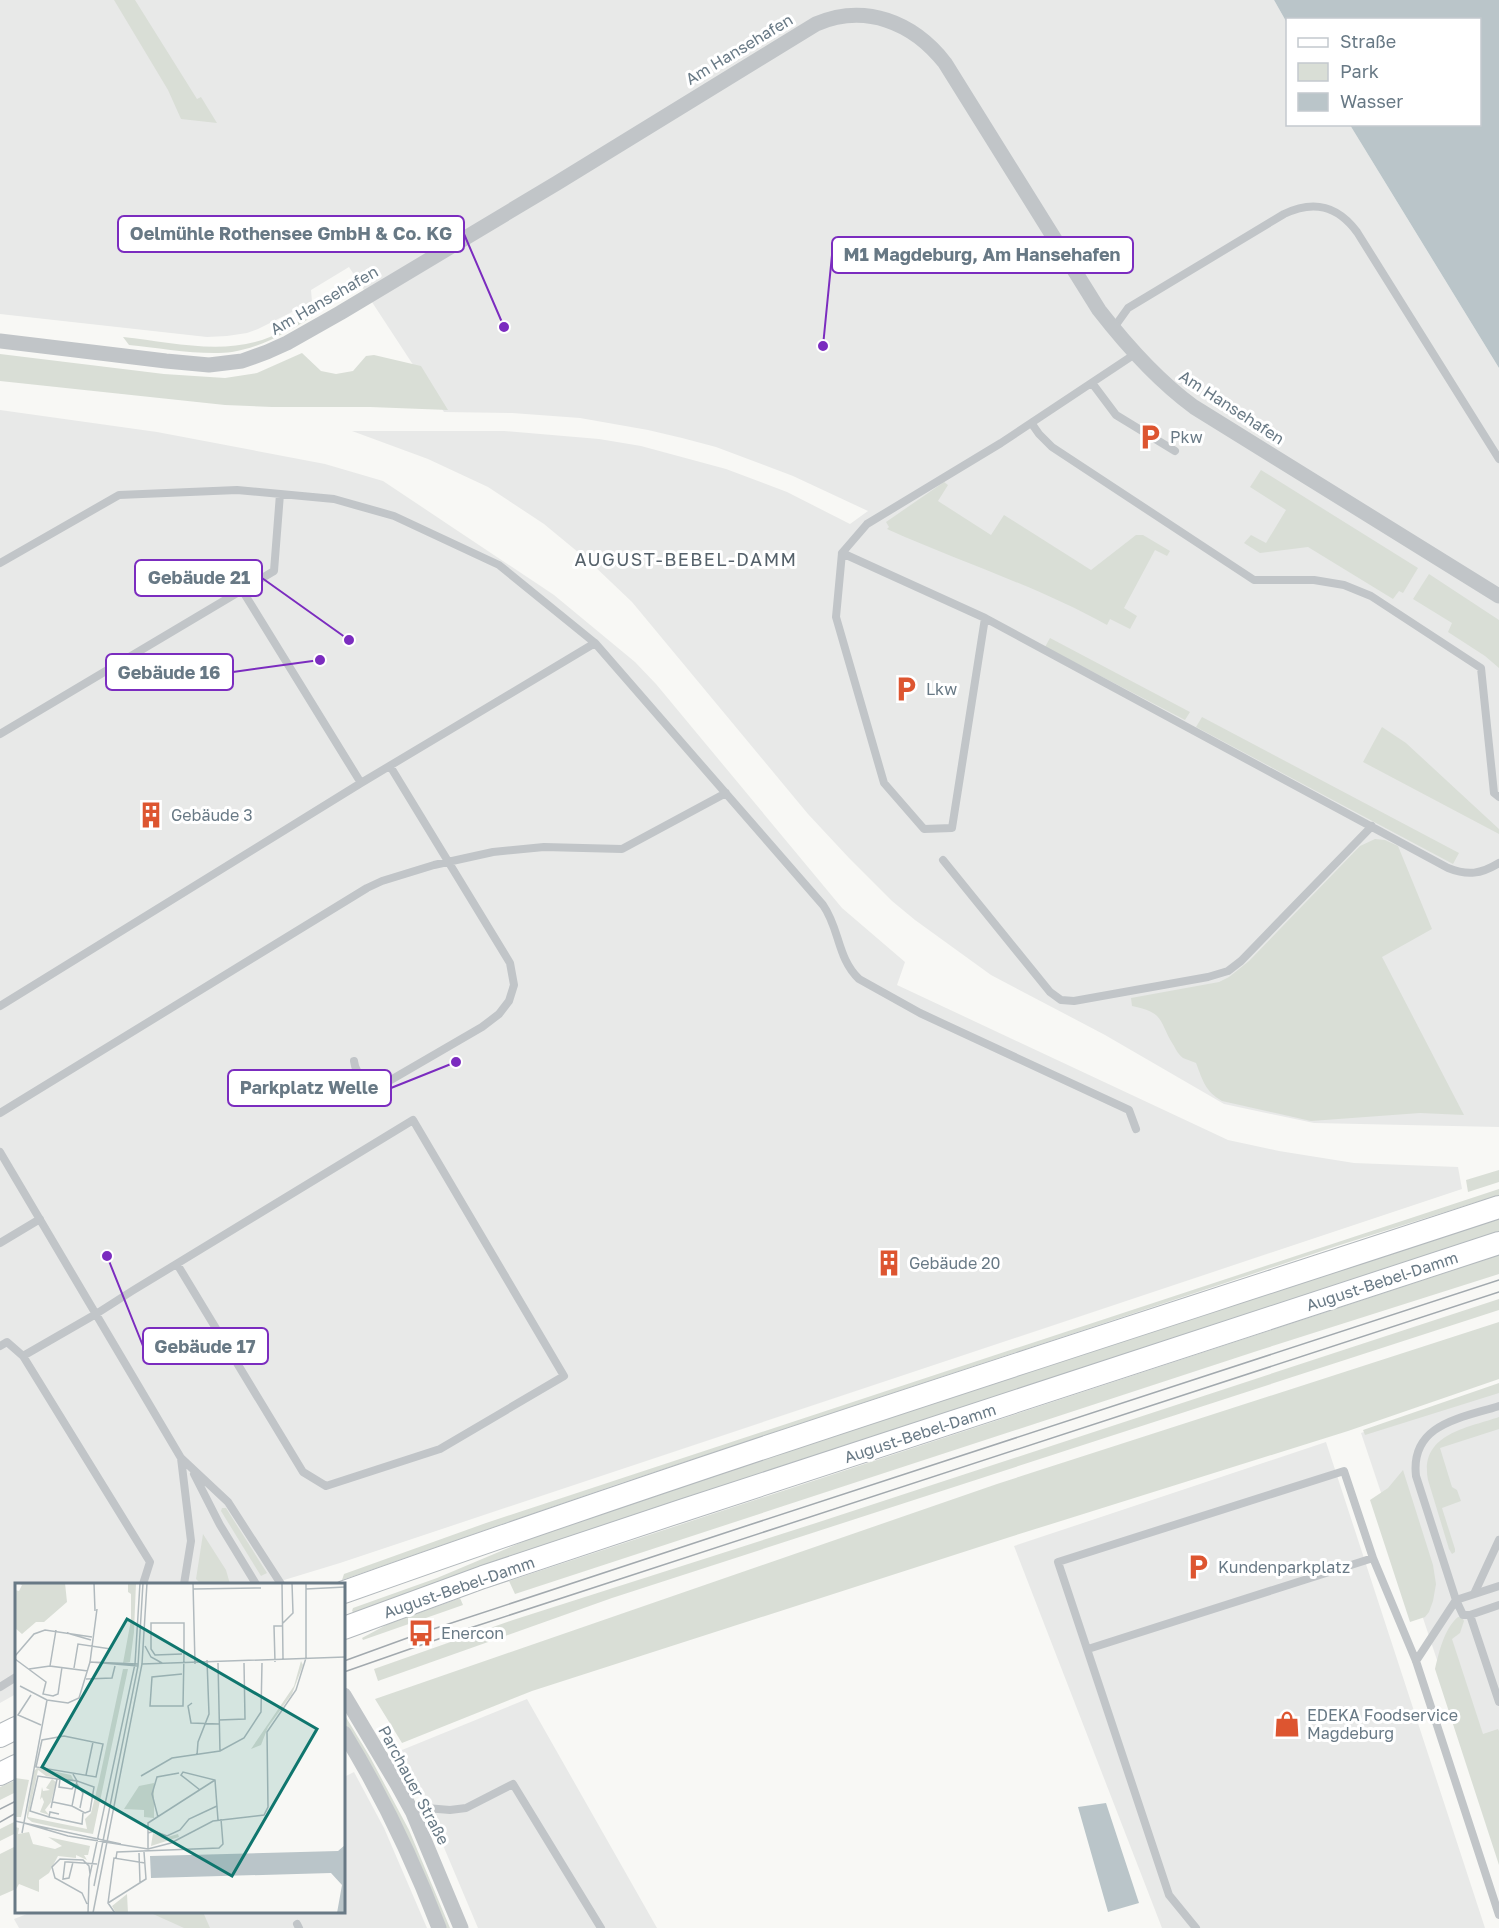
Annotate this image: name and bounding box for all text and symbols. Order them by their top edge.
street label: Am Hansehafen [682,9,796,89]
legend [1286,18,1481,126]
text: Straße [1340,30,1396,52]
text: Park [1340,60,1379,82]
text: Wasser [1340,90,1403,112]
callout: Oelmühle Rothensee GmbH & Co. KG [118,216,464,252]
text: Oelmühle Rothensee GmbH & Co. KG [130,222,452,244]
callout: M1 Magdeburg, Am Hansehafen [832,237,1133,273]
text: M1 Magdeburg, Am Hansehafen [844,243,1121,265]
street label: Am Hansehafen [266,261,382,339]
street label: Am Hansehafen [1176,366,1288,448]
parking icon: Pkw [1135,422,1165,452]
place label: Pkw [1170,427,1203,447]
district label: AUGUST-BEBEL-DAMM [574,548,798,570]
callout: Gebäude 21 [135,560,262,596]
text: Gebäude 21 [148,566,250,588]
callout: Gebäude 16 [106,654,233,690]
text: Gebäude 16 [118,661,220,683]
parking icon: Lkw [891,674,921,704]
place label: Lkw [926,679,957,699]
building icon: Gebäude 3 [136,800,166,830]
place label: Gebäude 3 [171,805,253,825]
callout: Parkplatz Welle [228,1070,391,1106]
text: Parkplatz Welle [240,1076,379,1098]
street label: August-Bebel-Damm [1304,1247,1460,1315]
building icon: Gebäude 20 [874,1248,904,1278]
place label: Gebäude 20 [909,1253,1000,1273]
callout: Gebäude 17 [143,1328,268,1364]
text: Gebäude 17 [154,1335,256,1357]
street label: August-Bebel-Damm [842,1399,998,1467]
street label: August-Bebel-Damm [381,1552,537,1622]
parking icon: Kundenparkplatz [1183,1552,1213,1582]
place label: Kundenparkplatz [1218,1557,1350,1577]
inset map [15,1583,345,1913]
bus stop icon: Enercon [406,1618,436,1648]
place label: Enercon [441,1623,504,1643]
place label: EDEKA Foodservice Magdeburg [1307,1705,1458,1743]
shop icon: EDEKA Foodservice Magdeburg [1272,1709,1302,1739]
street label: Parchauer Straße [374,1722,454,1848]

